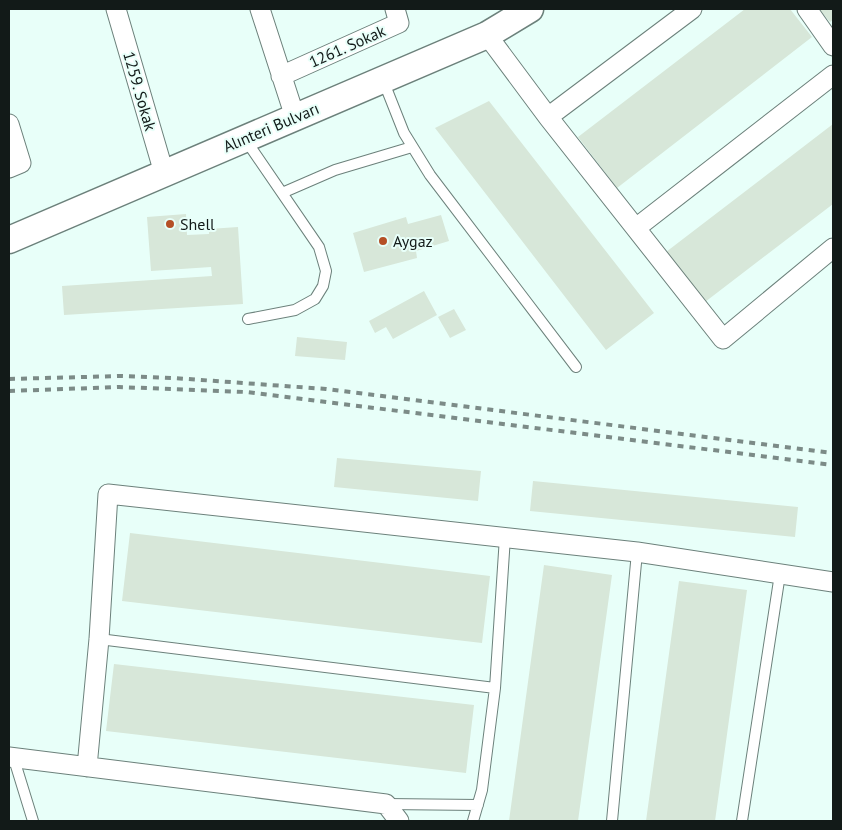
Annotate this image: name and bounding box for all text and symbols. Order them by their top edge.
street label: 1261. Sokak [306,20,389,72]
street label: 1259. Sokak [119,49,161,133]
street label: Alınteri Bulvarı [220,98,322,156]
place label: Shell [180,214,215,234]
marker: Shell [164,218,176,230]
place label: Aygaz [393,231,433,251]
marker: Aygaz [377,235,389,247]

